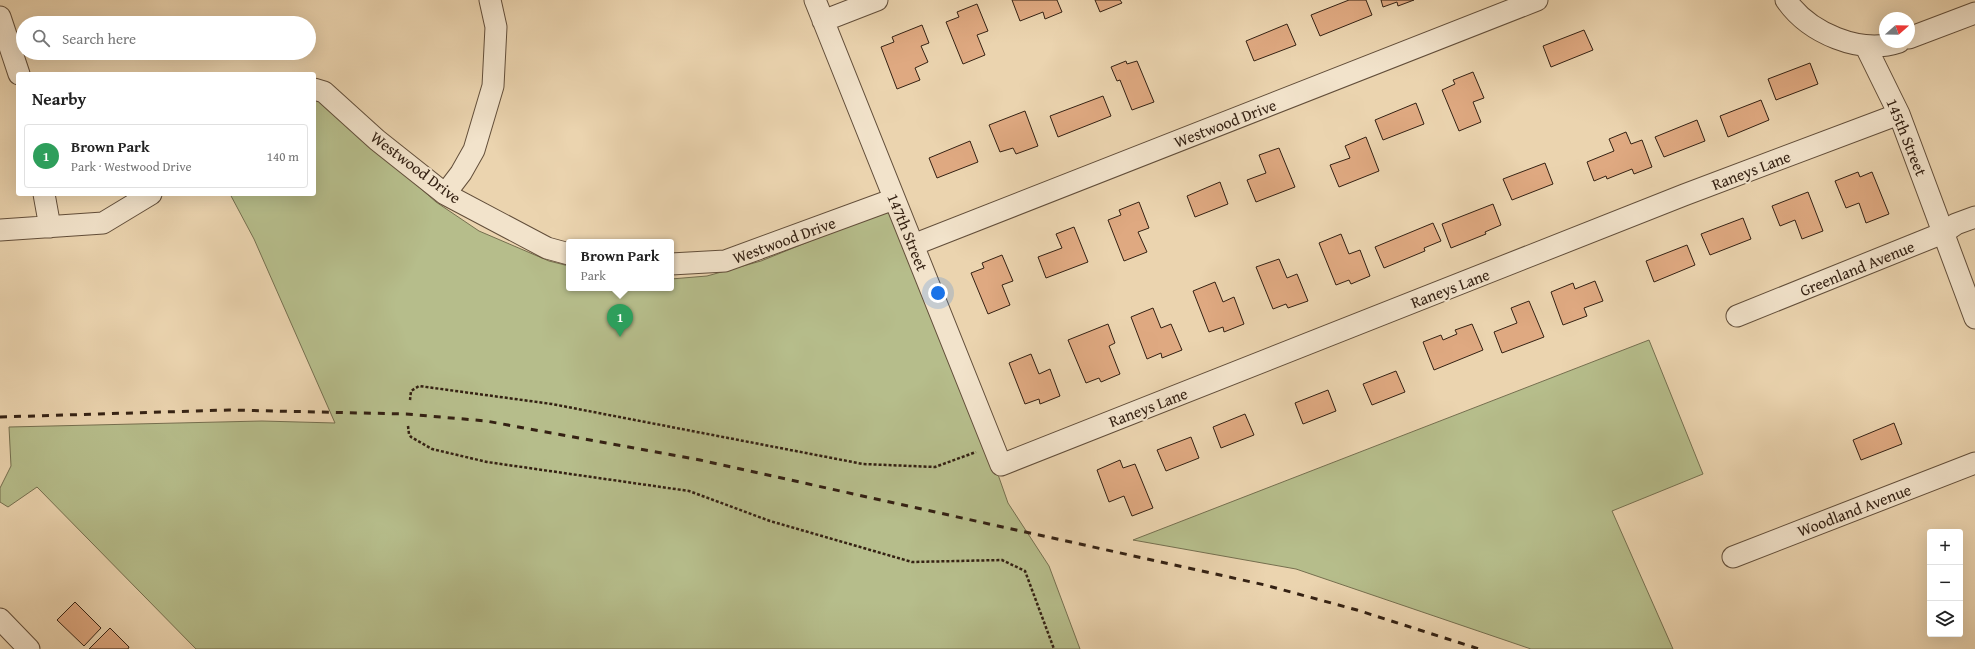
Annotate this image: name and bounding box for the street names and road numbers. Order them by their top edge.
street label: Westwood Drive [1170,92,1280,154]
street label: 145th Street [1881,95,1934,180]
street label: Westwood Drive [366,125,466,209]
street label: Raneys Lane [1708,144,1794,196]
street label: 147th Street [882,190,935,275]
street label: Westwood Drive [729,210,839,270]
street label: Greenland Avenue [1796,234,1918,302]
street label: Raneys Lane [1407,262,1493,314]
street label: Raneys Lane [1105,381,1191,433]
street label: Woodland Avenue [1794,477,1914,543]

